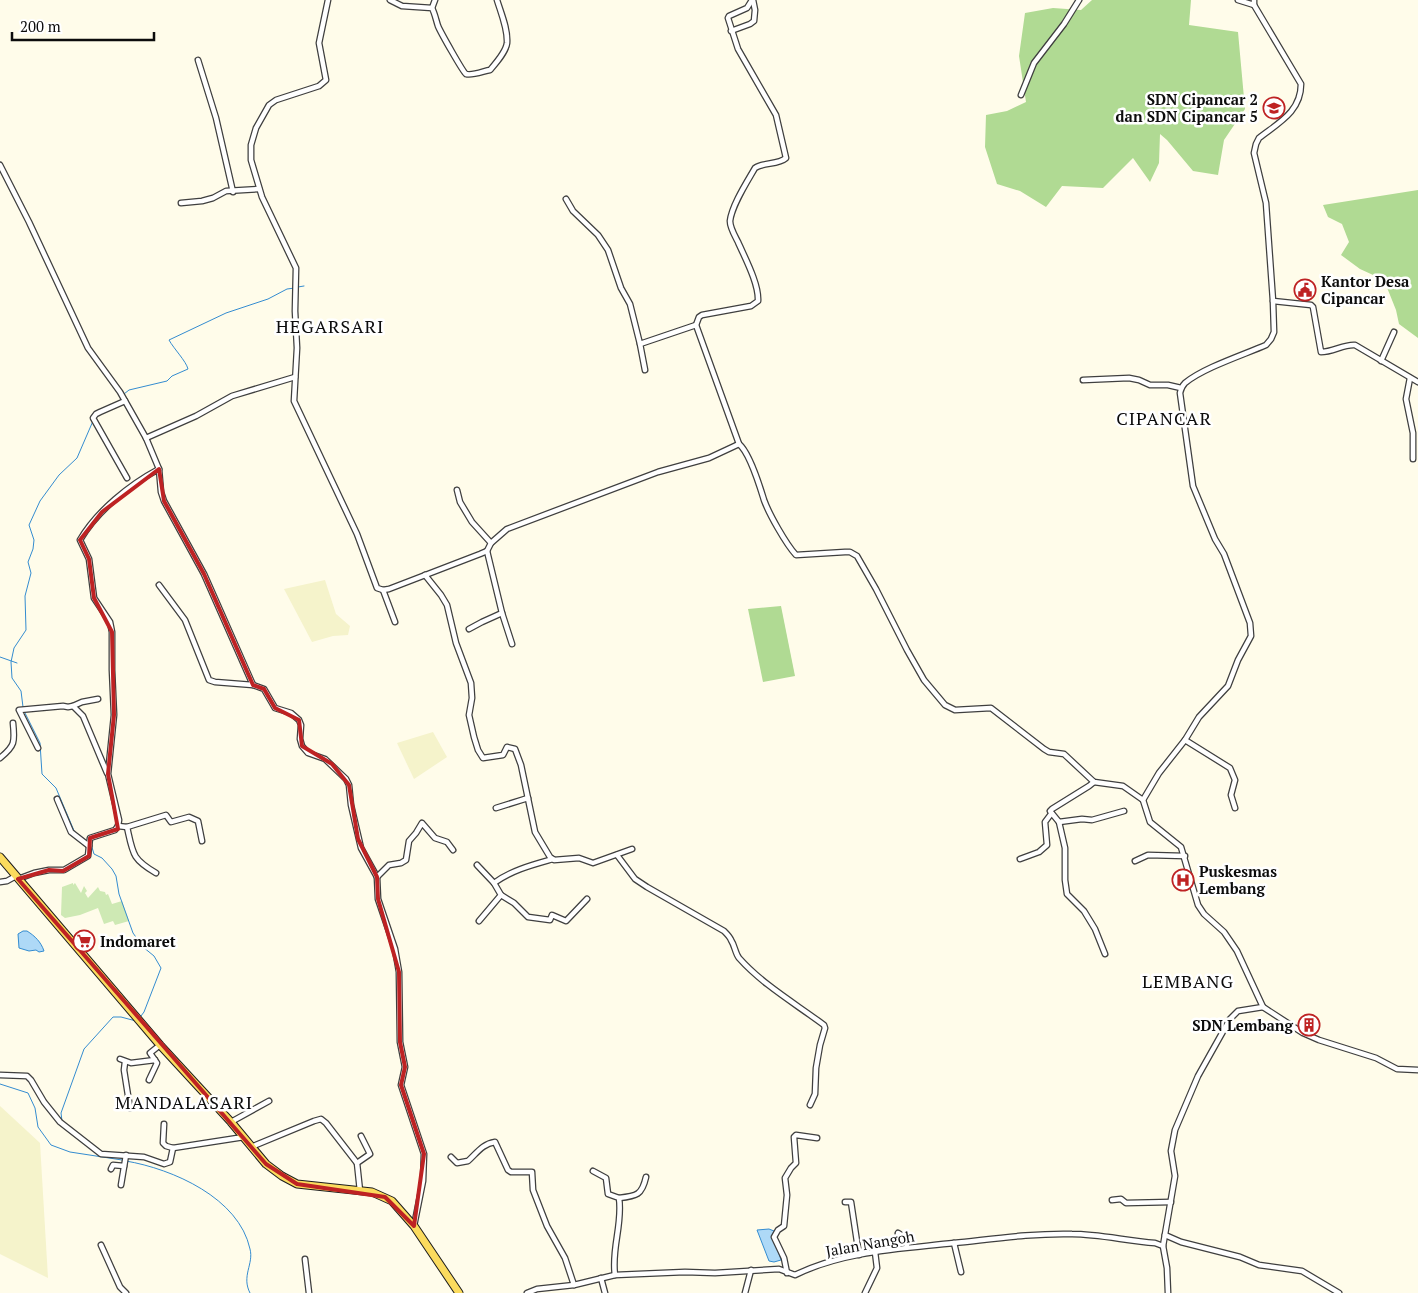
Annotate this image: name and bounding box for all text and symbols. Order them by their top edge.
scale bar [12,10,155,42]
text: 200 m [20,16,61,36]
place label: SDN Cipancar 2 dan SDN Cipancar 5 [1116,89,1258,126]
school or university icon: SDN Cipancar 2 dan SDN Cipancar 5 [1262,96,1286,120]
place label: Kantor Desa Cipancar [1321,271,1410,308]
public building icon: Kantor Desa Cipancar [1293,278,1317,302]
district label: HEGARSARI [276,314,384,338]
district label: CIPANCAR [1116,406,1212,430]
place label: Puskesmas Lembang [1199,861,1277,898]
hospital icon: Puskesmas Lembang [1171,868,1195,892]
supermarket icon: Indomaret [72,929,96,953]
place label: Indomaret [100,931,176,951]
district label: LEMBANG [1142,969,1234,993]
building icon: SDN Lembang [1297,1013,1321,1037]
place label: SDN Lembang [1192,1015,1294,1035]
district label: MANDALASARI [115,1090,253,1114]
street label: Jalan Nangoh [824,1225,916,1261]

